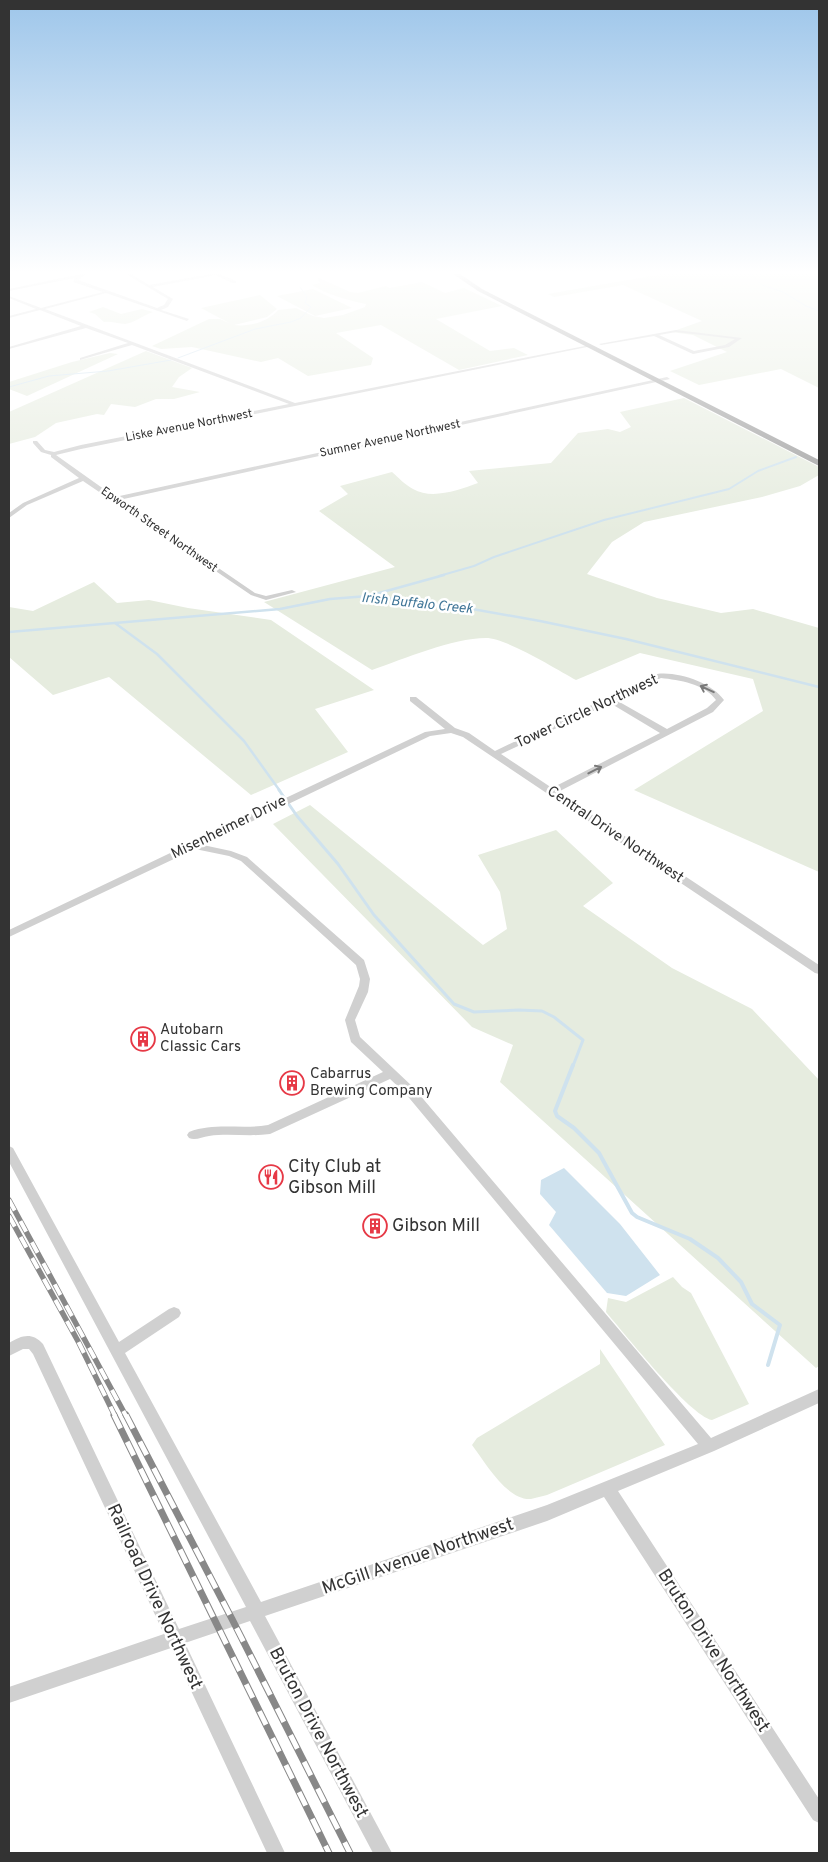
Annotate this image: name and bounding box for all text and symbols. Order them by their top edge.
street label: Liske Avenue Northwest [124,406,254,446]
street label: Sumner Avenue Northwest [318,416,462,462]
street label: Epworth Street Northwest [97,484,221,576]
water label: Irish Buffalo Creek [361,590,474,618]
street label: Tower Circle Northwest [513,671,661,753]
one-way arrow [700,684,715,693]
one-way arrow [588,765,603,775]
street label: Central Drive Northwest [543,782,687,888]
street label: Misenheimer Drive [168,792,290,864]
place label: Autobarn Classic Cars [160,1021,241,1057]
building icon: Autobarn Classic Cars [130,1026,156,1052]
place label: Cabarrus Brewing Company [310,1065,433,1101]
building icon: Cabarrus Brewing Company [279,1070,305,1096]
place label: City Club at Gibson Mill [288,1156,381,1200]
restaurant icon: City Club at Gibson Mill [258,1164,284,1190]
building icon: Gibson Mill [362,1213,388,1239]
place label: Gibson Mill [392,1215,480,1238]
street label: Railroad Drive Northwest [101,1501,207,1693]
street label: McGill Avenue Northwest [319,1513,517,1601]
street label: Bruton Drive Northwest [652,1565,774,1737]
street label: Bruton Drive Northwest [263,1644,373,1822]

